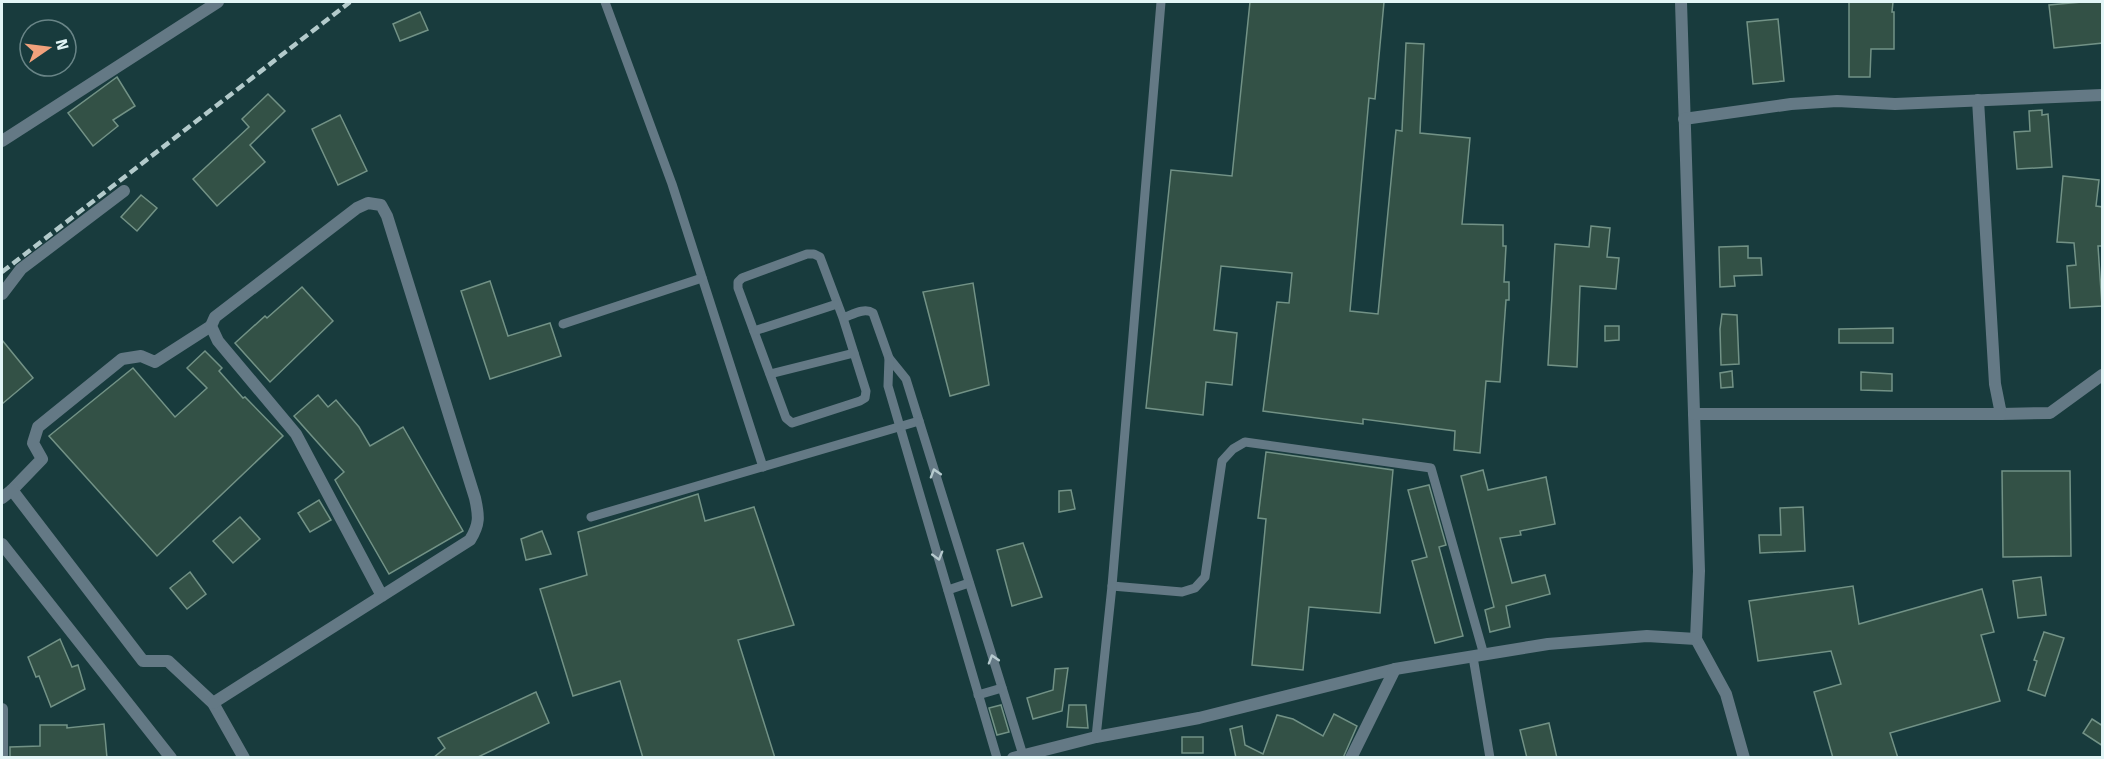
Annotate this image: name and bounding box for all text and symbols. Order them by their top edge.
north arrow [18,18,78,78]
text: N [52,37,73,52]
one-way arrow [930,468,942,479]
one-way arrow [931,550,943,561]
one-way arrow [988,654,1000,665]

